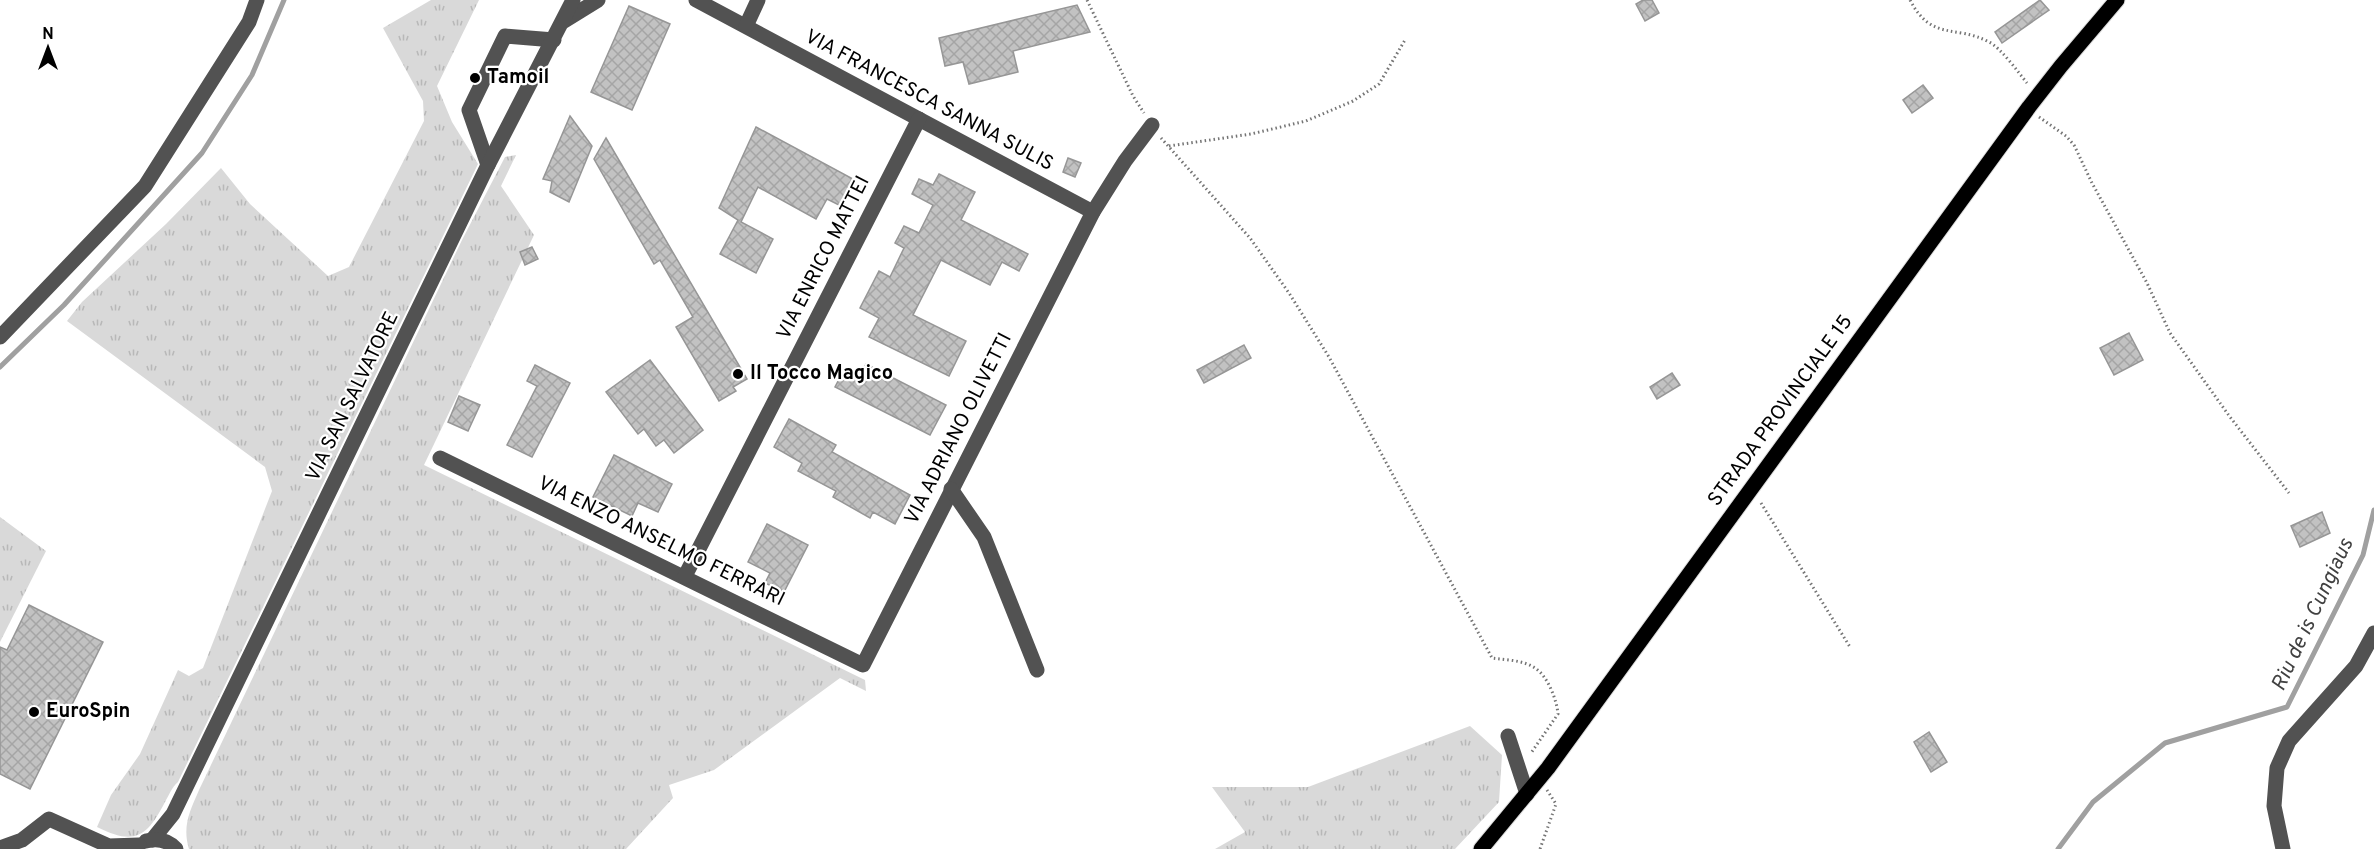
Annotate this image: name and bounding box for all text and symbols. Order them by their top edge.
north arrow [18,18,78,78]
street label: VIA FRANCESCA SANNA SULIS [800,24,1058,178]
text: N [42,25,54,45]
place label: Tamoil [487,65,549,91]
marker: Tamoil [468,71,482,85]
street label: VIA ENRICO MATTEI [771,172,877,344]
street label: VIA SAN SALVATORE [301,308,405,486]
street label: STRADA PROVINCIALE 15 [1703,310,1859,512]
street label: VIA ADRIANO OLIVETTI [899,329,1019,529]
place label: Il Tocco Magico [750,361,893,387]
marker: Il Tocco Magico [731,367,745,381]
street label: VIA ENZO ANSELMO FERRARI [533,471,789,613]
water label: Riu de is Cungiaus [2266,534,2360,696]
place label: EuroSpin [46,699,130,725]
marker: EuroSpin [27,705,41,719]

